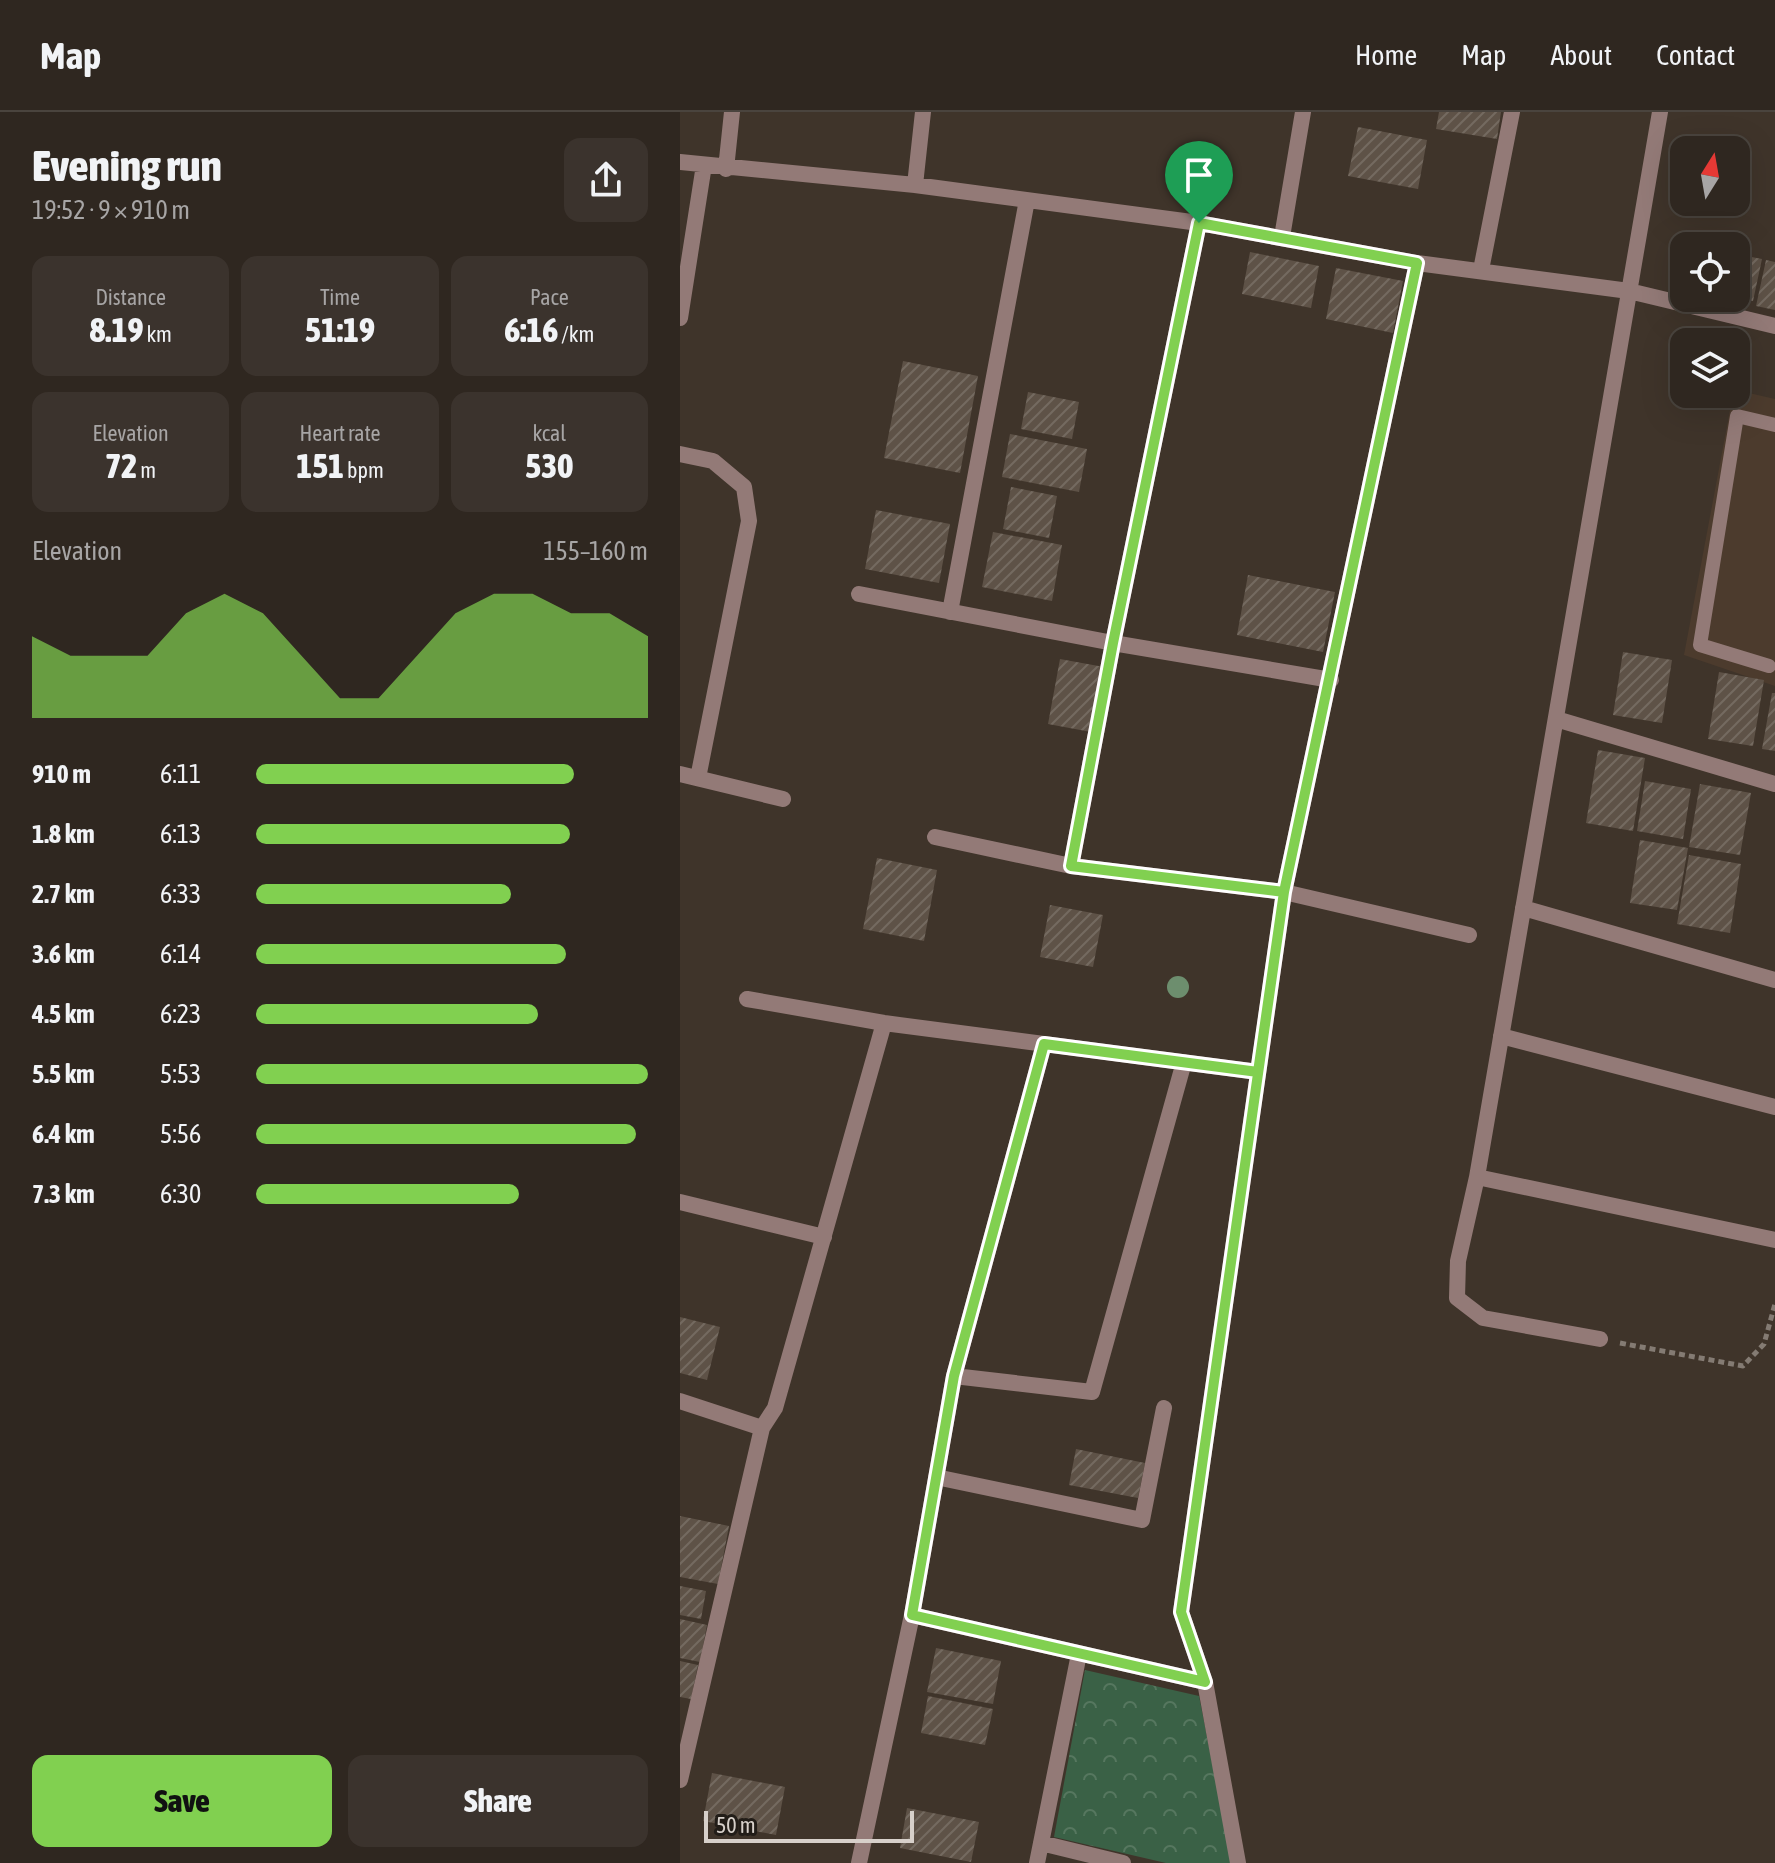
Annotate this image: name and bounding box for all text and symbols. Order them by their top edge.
text: Map [40,34,101,77]
text: Home [1355,39,1417,71]
text: Map [1461,39,1506,71]
text: About [1550,39,1612,71]
text: Contact [1656,39,1735,71]
north arrow [1670,136,1750,216]
map controls [1670,136,1750,408]
button: share [564,138,648,222]
text: Evening run [32,140,222,190]
pin [1165,141,1233,223]
icon: arrive [1177,153,1221,197]
text: 19:52 · 9 × 910 m [32,195,190,225]
button: locate [1670,232,1750,312]
text: Distance [95,284,166,310]
text: Time [320,284,360,310]
text: Pace [530,284,569,310]
text: 8.19 [89,310,143,349]
text: 51:19 [305,310,375,349]
text: 6:16 [504,310,558,349]
text: km [143,321,172,347]
text: /km [558,321,594,347]
button: layers [1670,328,1750,408]
text: Elevation [93,420,169,446]
text: Heart rate [299,420,381,446]
text: kcal [533,420,566,446]
text: 72 [105,446,137,485]
text: 151 [296,446,344,485]
text: 530 [525,446,573,485]
text: m [137,457,156,483]
text: bpm [344,457,384,483]
text: Elevation [32,536,122,566]
text: 155–160 m [543,536,648,566]
text: 910 m [32,759,91,789]
text: 6:11 [160,759,201,789]
text: 1.8 km [32,819,95,849]
text: 6:13 [160,819,201,849]
text: 2.7 km [32,879,95,909]
text: 6:33 [160,879,201,909]
text: 3.6 km [32,939,95,969]
text: 6:14 [160,939,201,969]
text: 4.5 km [32,999,95,1029]
text: 6:23 [160,999,201,1029]
text: 5.5 km [32,1059,95,1089]
text: 5:53 [160,1059,201,1089]
text: 6.4 km [32,1119,95,1149]
text: 5:56 [160,1119,201,1149]
text: 7.3 km [32,1179,95,1209]
text: 6:30 [160,1179,201,1209]
button: Save [32,1755,332,1847]
button: Share [348,1755,648,1847]
scale bar [704,1807,914,1843]
text: 50 m [716,1812,756,1838]

